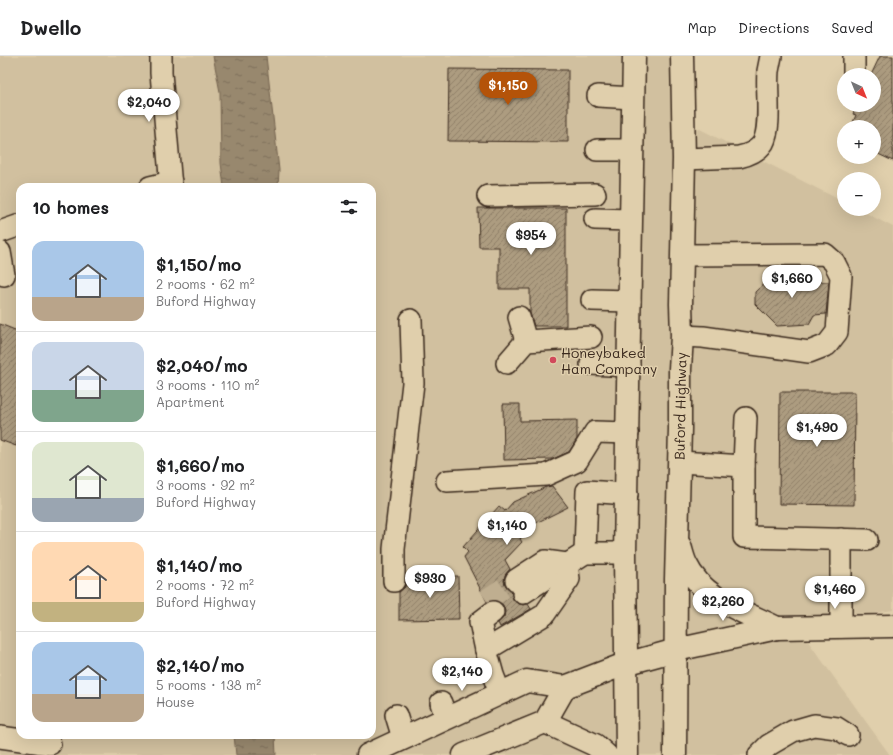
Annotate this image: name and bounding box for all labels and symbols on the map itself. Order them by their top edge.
north arrow [837,68,881,112]
pin: $1,150 [475,72,541,106]
pin: $2,040 [116,89,182,123]
pin: $954 [507,222,555,256]
pin: $1,660 [759,265,825,299]
place label: Honeybaked Ham Company [561,343,657,378]
street label: Buford Highway [670,352,690,460]
marker: Honeybaked Ham Company [548,355,558,365]
pin: $1,490 [784,414,850,448]
pin: $1,140 [474,512,540,546]
pin: $930 [406,565,454,599]
pin: $1,460 [802,576,868,610]
pin: $2,260 [690,588,756,622]
pin: $2,140 [429,658,495,692]

